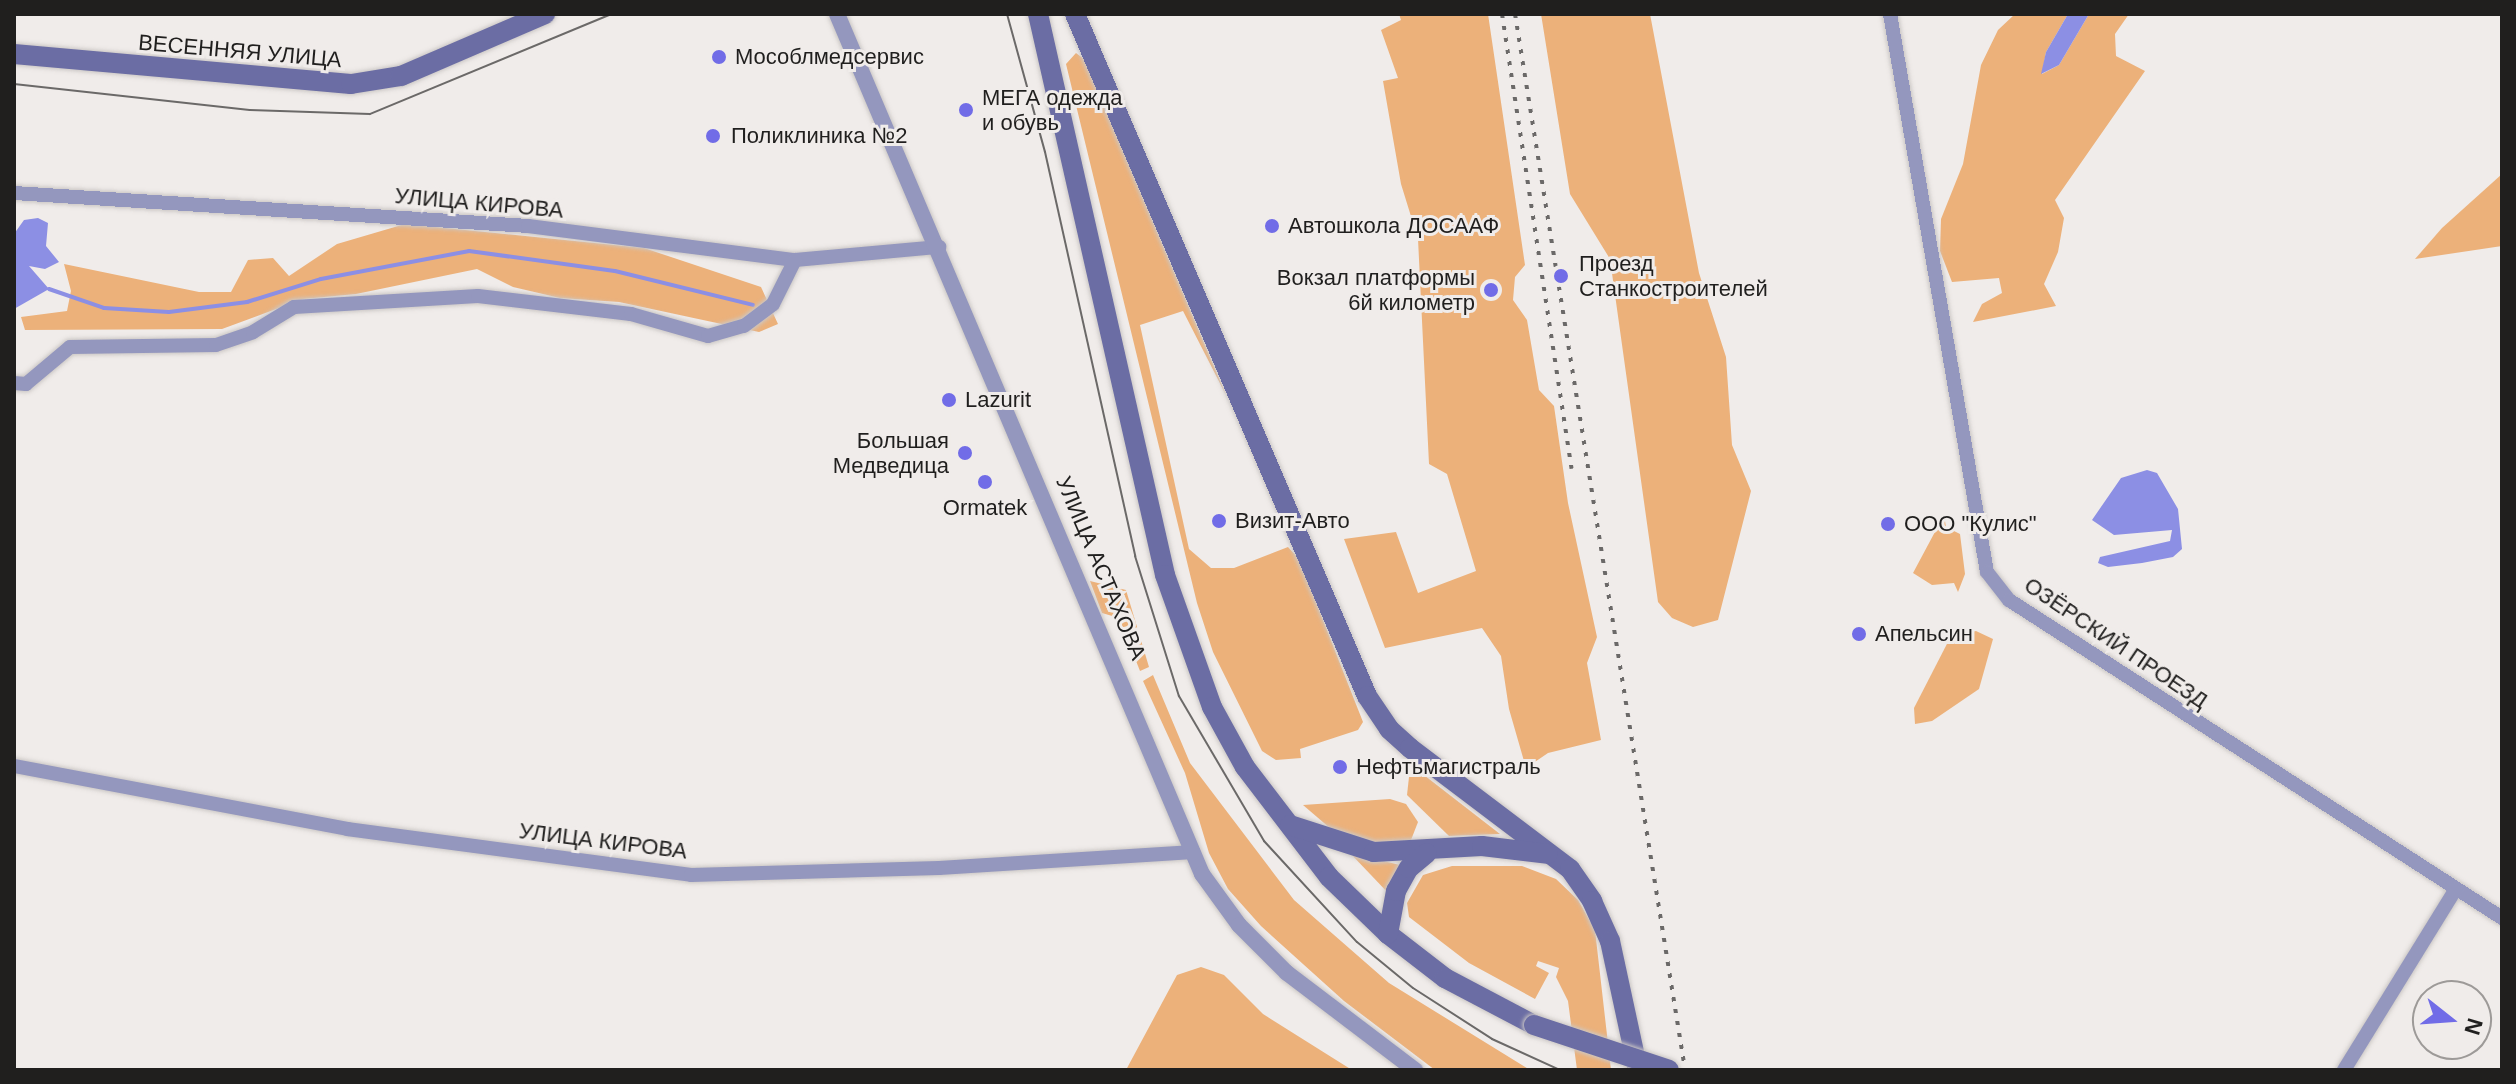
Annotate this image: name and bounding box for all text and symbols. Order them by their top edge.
street label: ВЕСЕННЯЯ УЛИЦА [137,29,343,73]
place label: Мособлмедсервис [735,44,924,70]
marker: Мособлмедсервис [710,48,728,66]
place label: МЕГА одежда и обувь [982,84,1123,136]
marker: МЕГА одежда и обувь [957,101,975,119]
place label: Поликлиника №2 [731,123,907,149]
marker: Поликлиника №2 [702,125,724,147]
street label: УЛИЦА КИРОВА [394,182,564,224]
place label: Автошкола ДОСААФ [1288,213,1499,239]
marker: Автошкола ДОСААФ [1263,217,1281,235]
place label: Проезд Станкостроителей [1579,250,1768,302]
place label: Вокзал платформы 6й километр [1277,264,1475,316]
marker: Проезд Станкостроителей [1550,265,1572,287]
marker: Вокзал платформы 6й километр [1482,281,1500,299]
place label: Lazurit [965,387,1031,413]
marker: Lazurit [940,391,958,409]
place label: Большая Медведица [833,427,949,478]
marker: Большая Медведица [956,444,974,462]
street label: УЛИЦА АСТАХОВА [1050,472,1152,664]
marker: Ormatek [976,473,994,491]
place label: Ormatek [943,495,1027,521]
place label: Визит-Авто [1235,508,1350,534]
place label: ООО "Кулис" [1904,511,2037,537]
marker: Визит-Авто [1210,512,1228,530]
marker: ООО "Кулис" [1879,515,1897,533]
street label: ОЗЁРСКИЙ ПРОЕЗД [2019,572,2213,714]
place label: Апельсин [1875,621,1973,647]
marker: Апельсин [1850,625,1868,643]
place label: Нефтьмагистраль [1356,754,1541,780]
marker: Нефтьмагистраль [1331,758,1349,776]
street label: УЛИЦА КИРОВА [517,818,689,864]
north arrow [2412,980,2492,1060]
text: N [2459,1015,2488,1038]

